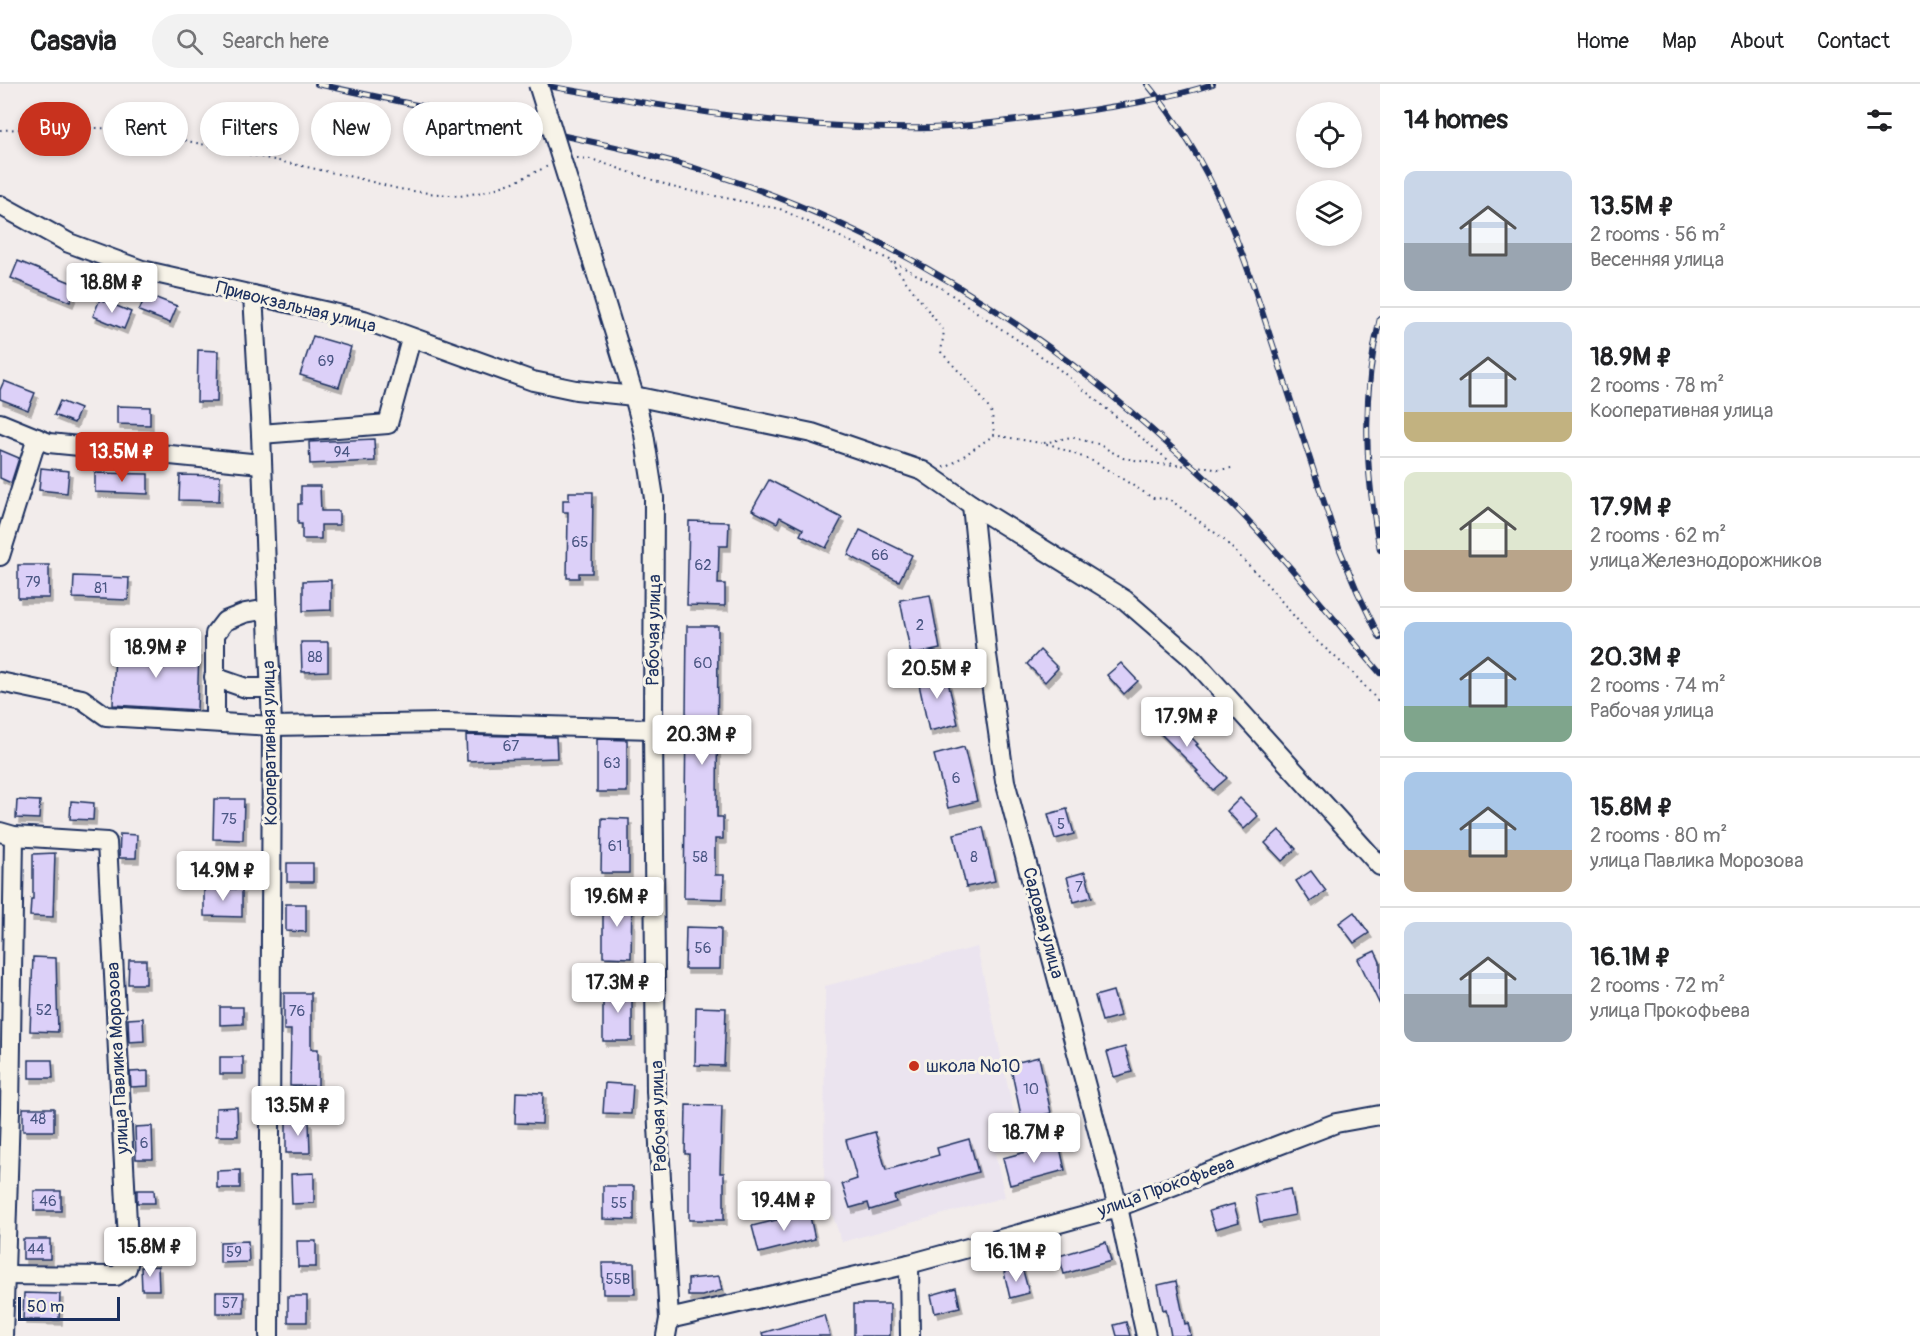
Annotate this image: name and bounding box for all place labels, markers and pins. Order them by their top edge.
pin: 18.8M ₽ [57,263,167,314]
pin: 13.5M ₽ [67,432,177,483]
pin: 18.9M ₽ [101,628,211,679]
pin: 20.5M ₽ [882,649,992,700]
pin: 17.9M ₽ [1132,697,1242,748]
pin: 20.3M ₽ [647,715,757,766]
pin: 14.9M ₽ [168,851,278,902]
pin: 19.6M ₽ [562,877,672,928]
pin: 17.3M ₽ [563,963,673,1014]
place label: школа №10 [926,1055,1021,1078]
marker: школа №10 [907,1059,921,1073]
pin: 13.5M ₽ [243,1086,353,1137]
pin: 18.7M ₽ [979,1113,1089,1164]
pin: 19.4M ₽ [729,1181,839,1232]
pin: 15.8M ₽ [95,1227,205,1278]
pin: 16.1M ₽ [961,1232,1071,1283]

